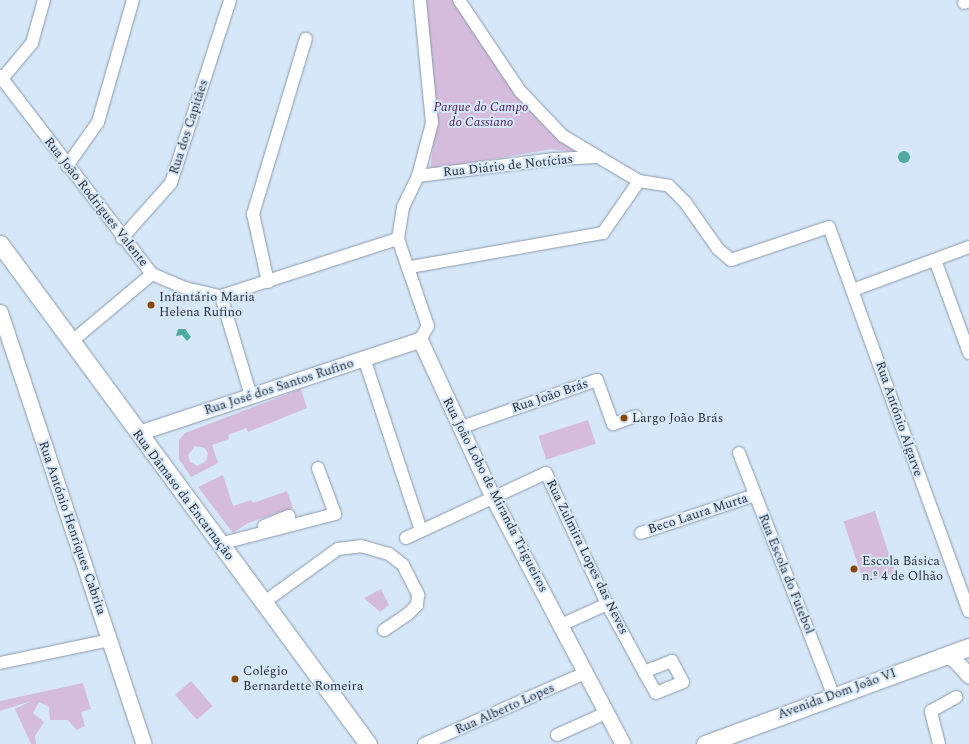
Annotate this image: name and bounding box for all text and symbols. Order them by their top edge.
street label: Rua dos Capitães [166,78,212,176]
park label: Parque do Campo do Cassiano [434,100,528,131]
street label: Rua João Rodrigues Valente [41,134,151,270]
street label: Rua Diário de Notícias [442,151,574,181]
place label: Infantário Maria Helena Rufino [159,290,255,321]
marker: Infantário Maria Helena Rufino [146,300,156,310]
street label: Rua José dos Santos Rufino [202,355,356,419]
street label: Rua António Algarve [872,359,926,479]
street label: Rua João Brás [510,376,590,416]
street label: Rua João Lobo de Miranda Trigueiros [439,395,551,595]
place label: Largo João Brás [632,410,723,426]
marker: Largo João Brás [619,413,629,423]
street label: Rua Dâmaso da Encarnação [129,427,237,563]
street label: Rua António Henriques Cabrita [35,439,109,617]
street label: Rua Zulmira Lopes das Neves [543,477,631,637]
street label: Beco Laura Murta [646,490,750,538]
street label: Rua Escola do Futebol [755,512,817,636]
place label: Escola Básica n.º 4 de Olhão [862,554,943,585]
marker: Escola Básica n.º 4 de Olhão [849,564,859,574]
place label: Colégio Bernardette Romeira [243,664,363,695]
street label: Avenida Dom João VI [776,665,898,723]
marker: Colégio Bernardette Romeira [230,674,240,684]
street label: Rua Alberto Lopes [453,680,557,738]

